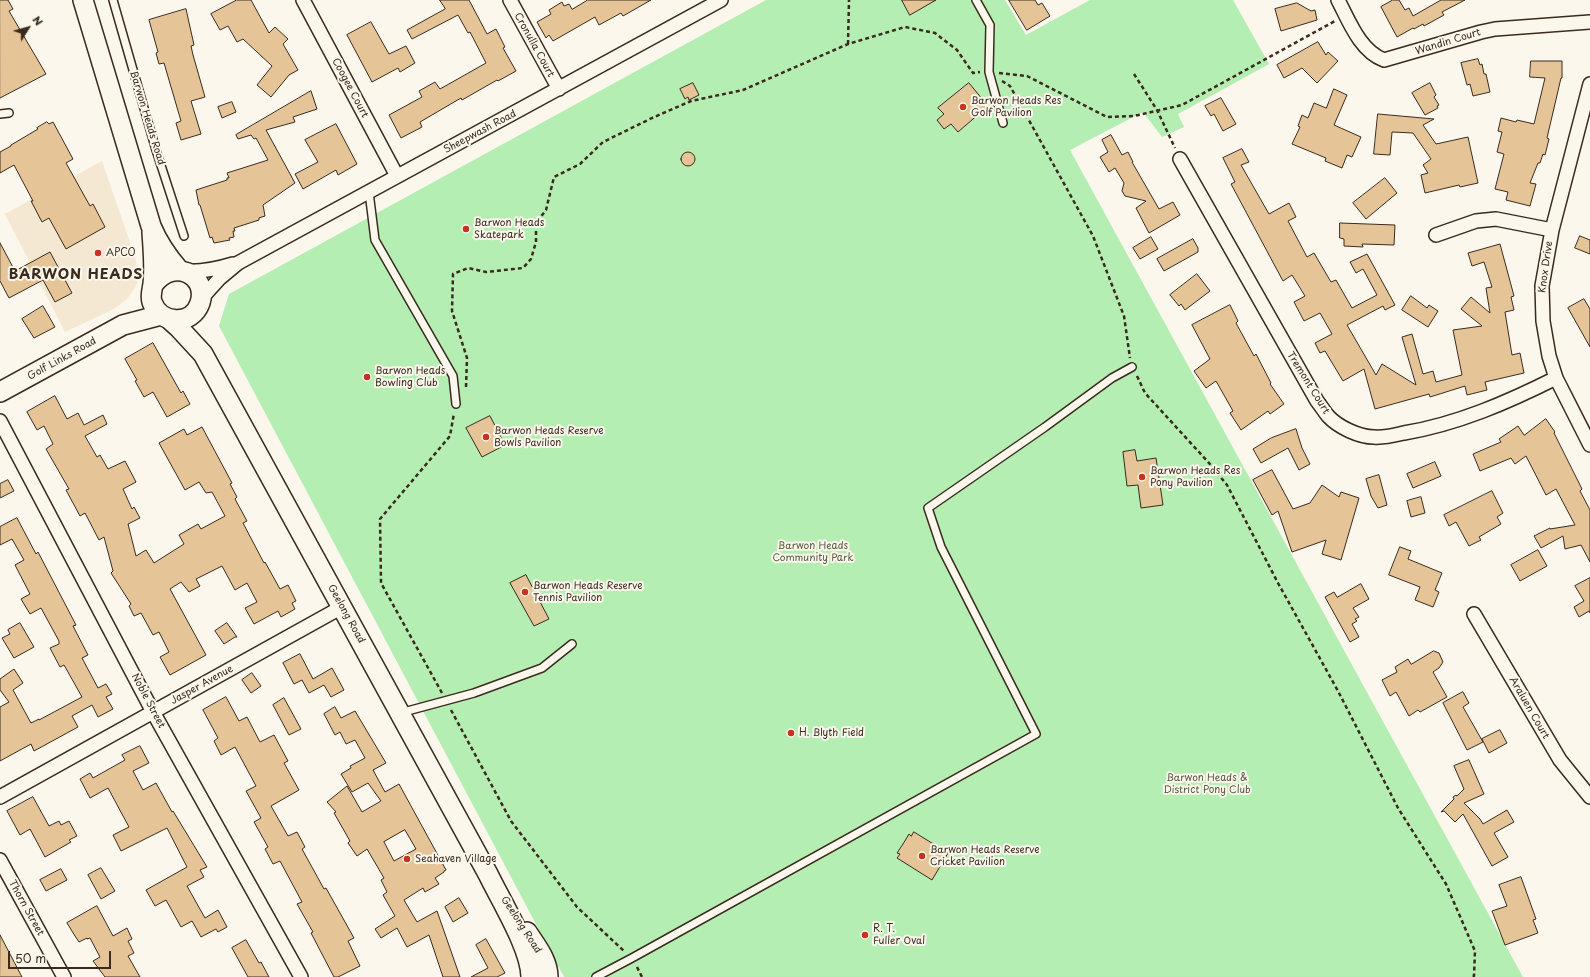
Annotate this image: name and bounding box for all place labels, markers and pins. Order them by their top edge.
place label: Barwon Heads Res Golf Pavilion [971,95,1061,118]
marker: Barwon Heads Res Golf Pavilion [958,102,968,112]
place label: Barwon Heads Skatepark [474,217,544,240]
marker: Barwon Heads Skatepark [461,224,471,234]
place label: APCO [106,247,136,259]
marker: APCO [93,248,103,258]
place label: Barwon Heads Bowling Club [375,365,445,388]
marker: Barwon Heads Bowling Club [362,372,372,382]
place label: Barwon Heads Reserve Bowls Pavilion [494,425,604,448]
marker: Barwon Heads Reserve Bowls Pavilion [481,432,491,442]
place label: Barwon Heads Res Pony Pavilion [1150,465,1240,488]
marker: Barwon Heads Res Pony Pavilion [1137,472,1147,482]
place label: Barwon Heads Reserve Tennis Pavilion [533,580,643,604]
marker: Barwon Heads Reserve Tennis Pavilion [520,587,530,597]
place label: H. Blyth Field [799,727,864,739]
marker: H. Blyth Field [786,728,796,738]
place label: Barwon Heads Reserve Cricket Pavilion [930,844,1040,868]
marker: Barwon Heads Reserve Cricket Pavilion [917,851,927,861]
place label: Seahaven Village [415,853,496,865]
marker: Seahaven Village [402,854,412,864]
place label: R. T. Fuller Oval [873,923,925,946]
marker: R. T. Fuller Oval [860,930,870,940]

